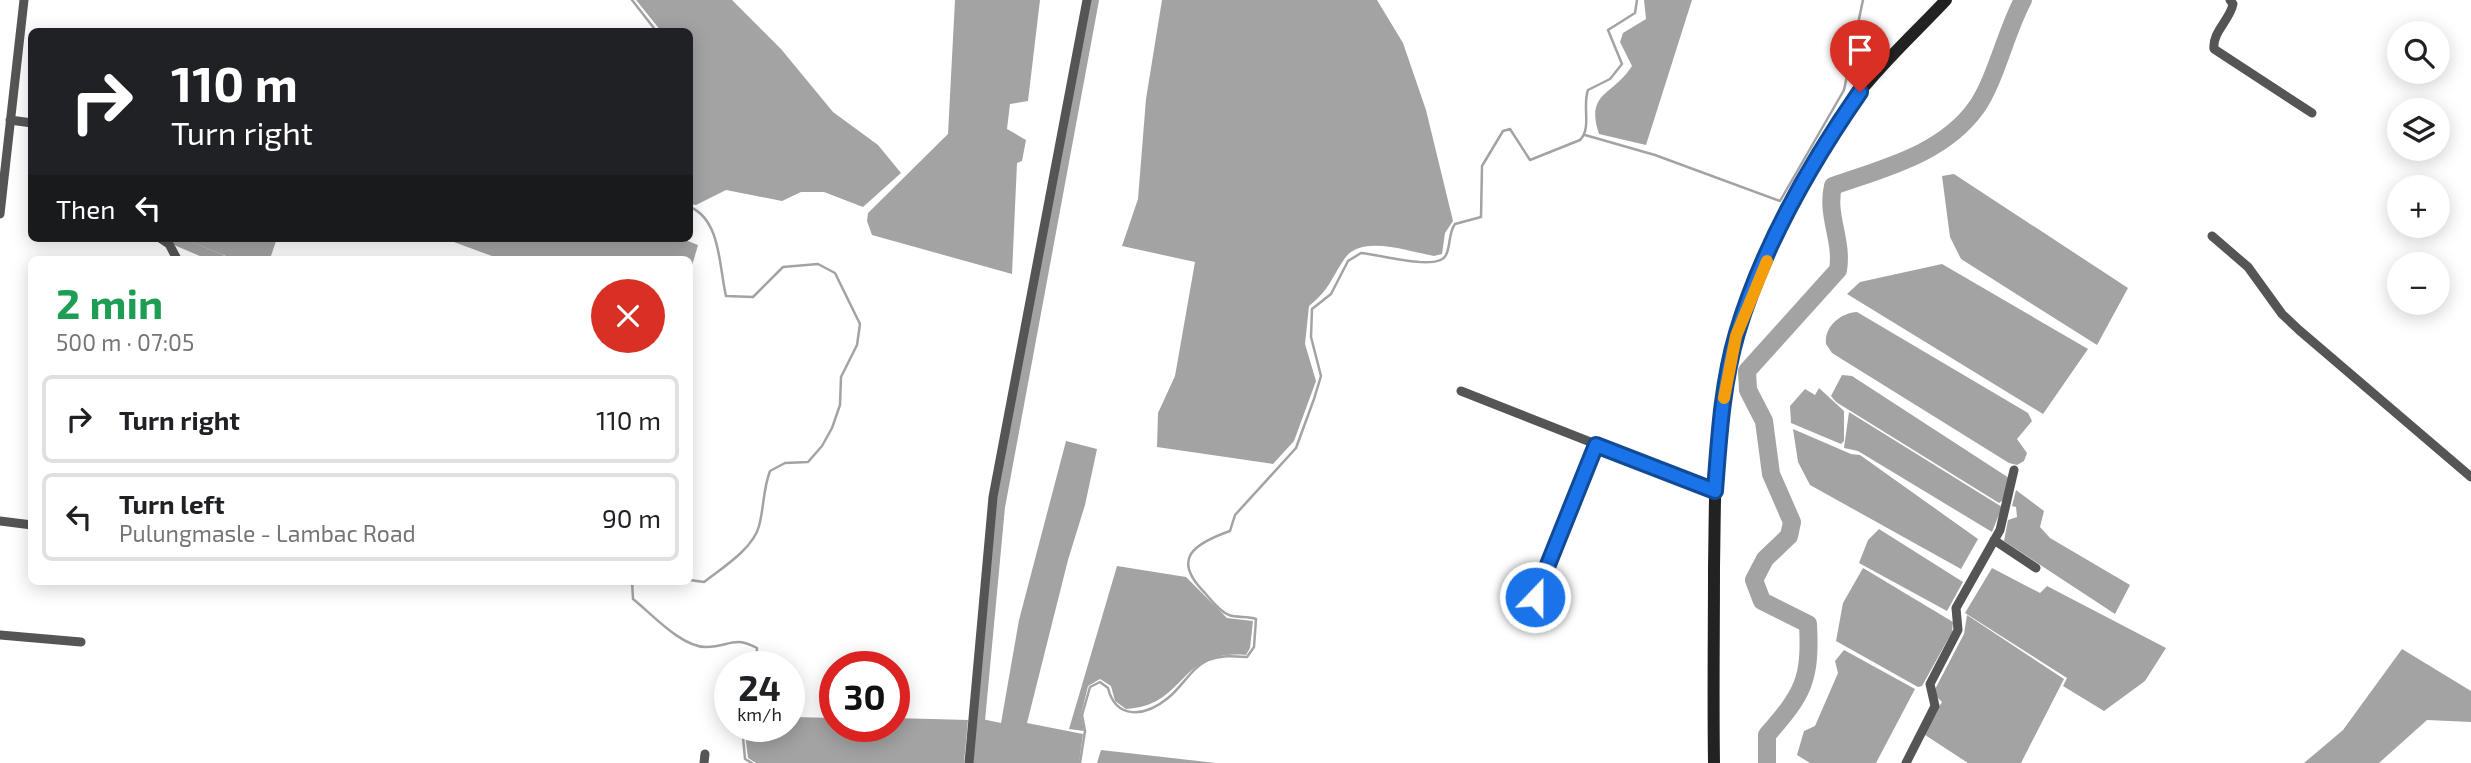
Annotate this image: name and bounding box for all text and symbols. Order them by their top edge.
pin [1830,20,1890,92]
map controls [2387,21,2450,315]
button: search [2387,21,2450,84]
icon: arrive [1841,31,1879,69]
text: 110 m [171,53,298,112]
icon: right [56,56,147,147]
button: layers [2387,98,2450,161]
text: Turn right [171,113,313,151]
button: + [2387,175,2450,238]
icon: left [129,189,167,227]
text: Then [56,193,115,224]
button: − [2387,252,2450,315]
text: 2 min [56,277,163,327]
button: close [591,279,665,353]
text: 500 m · 07:05 [56,328,194,356]
icon: right [60,400,98,438]
text: Turn right [119,404,240,435]
text: 110 m [596,404,661,435]
text: Turn left [119,488,225,519]
icon: left [60,498,98,536]
text: 90 m [602,502,661,533]
text: Pulungmasle - Lambac Road [119,519,416,547]
position arrow [1498,560,1572,634]
speed limit sign: 30 [819,651,910,742]
text: 24 [738,666,781,708]
text: km/h [737,703,782,725]

